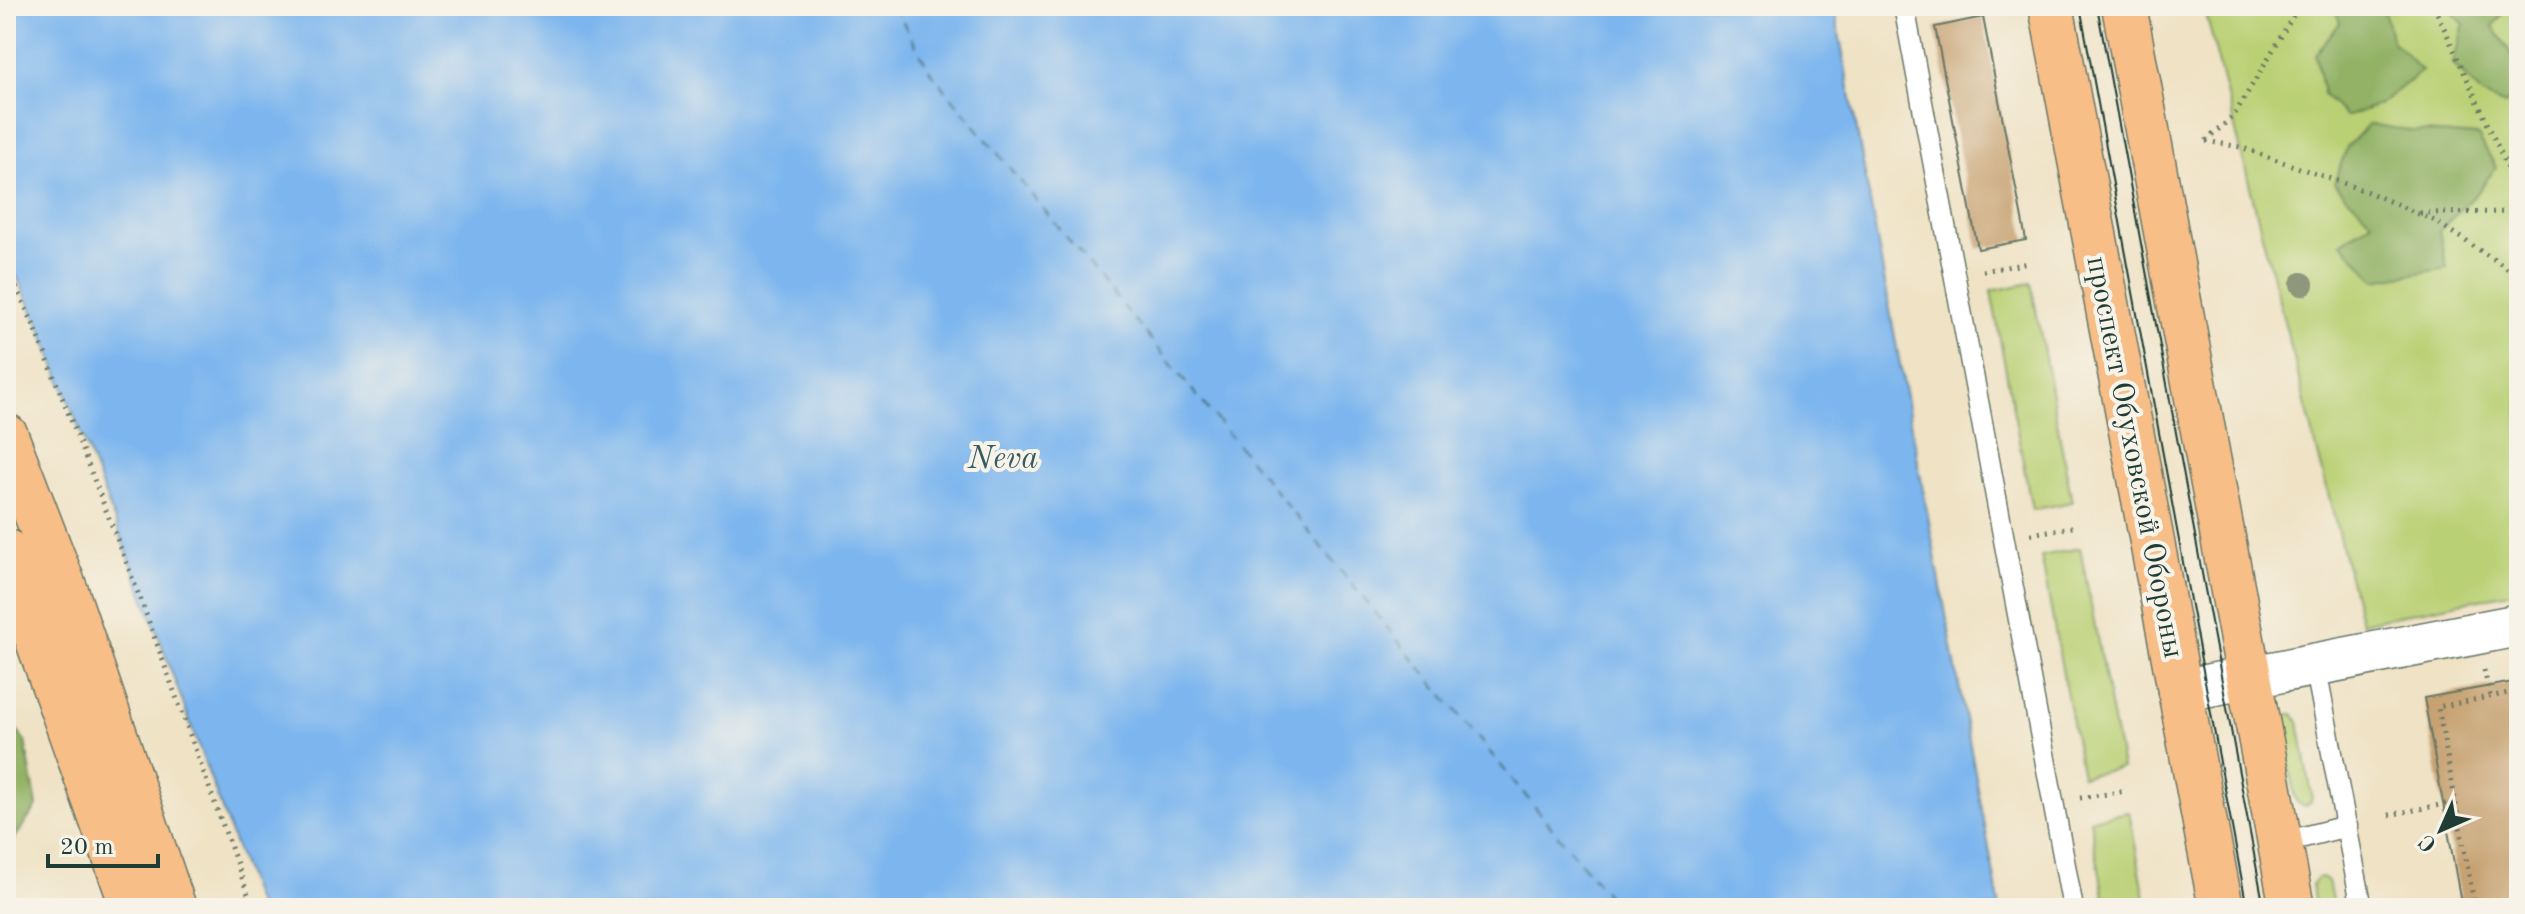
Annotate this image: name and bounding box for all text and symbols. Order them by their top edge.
street label: проспект Обуховской Обороны [2080,254,2188,661]
water label: Neva [967,444,1038,476]
north arrow [2401,790,2481,870]
scale bar [48,818,158,868]
text: С [2415,830,2441,856]
text: 20 m [60,836,114,860]

